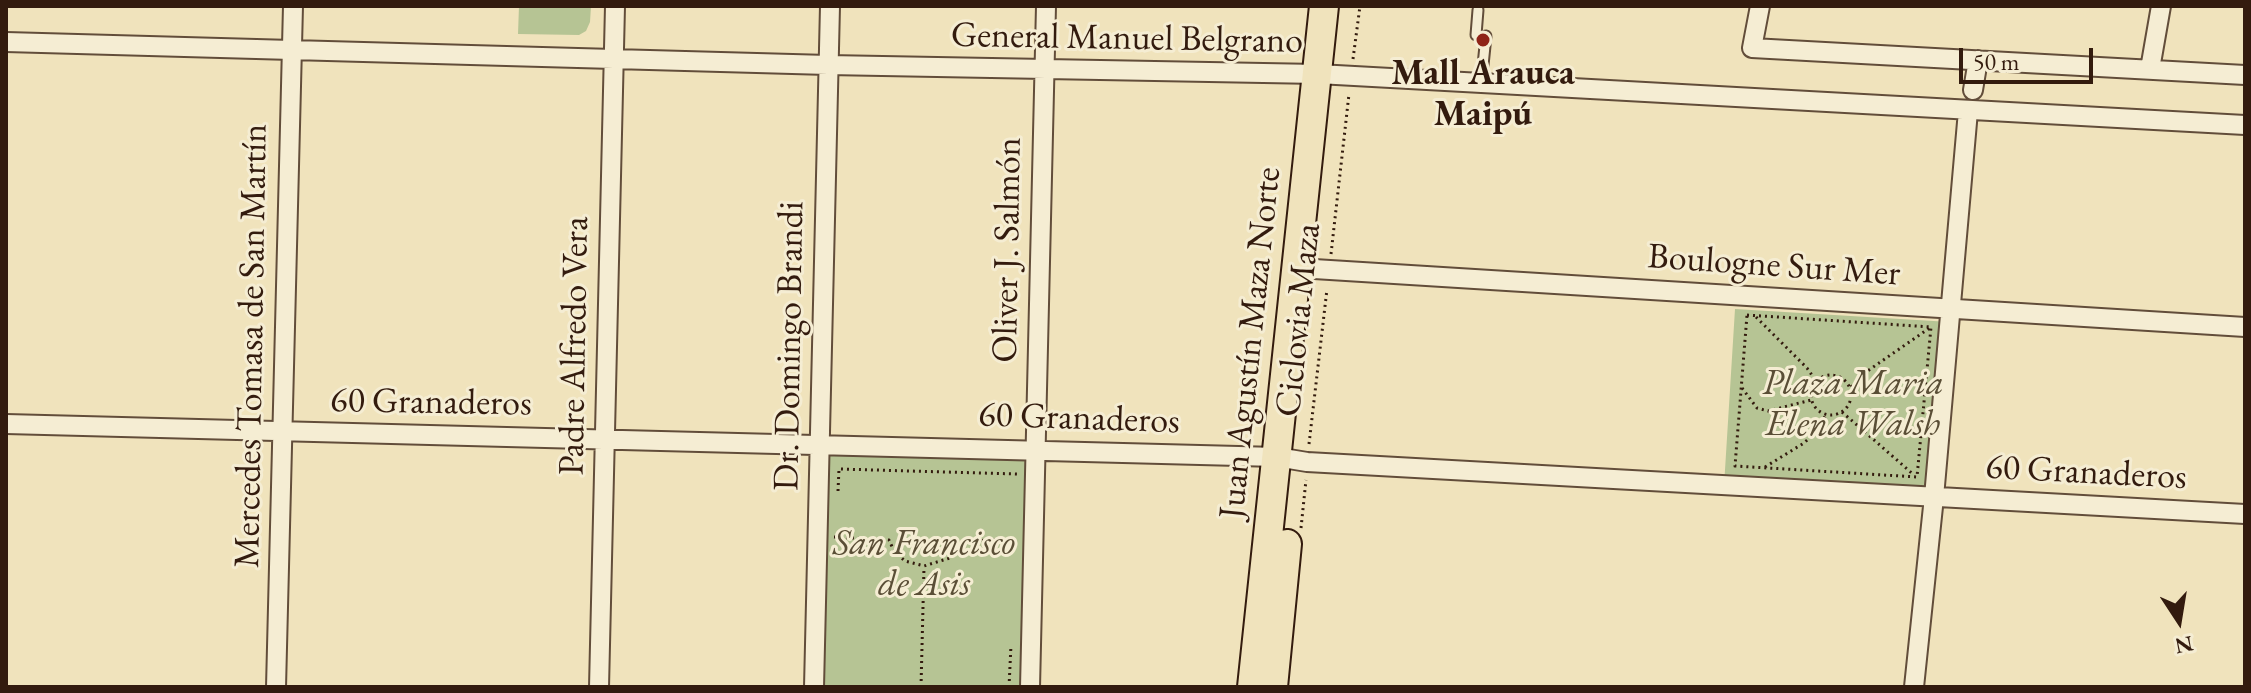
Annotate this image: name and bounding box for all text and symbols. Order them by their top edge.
street label: General Manuel Belgrano [951,14,1303,64]
marker: Mall Arauca Maipú [1474,31,1492,49]
scale bar [1963,32,2097,82]
text: 50 m [1973,46,2020,77]
place label: Mall Arauca Maipú [1391,52,1575,137]
street label: Mercedes Tomasa de San Martín [227,124,277,568]
street label: Oliver J. Salmón [984,137,1032,363]
street label: Juan Agustín Maza Norte [1211,165,1291,521]
street label: Dr. Domingo Brandi [766,201,814,491]
street label: Padre Alfredo Vera [551,216,599,476]
street label: Ciclovia Maza [1267,221,1331,419]
street label: Boulogne Sur Mer [1646,236,1902,296]
park label: Plaza Maria Elena Walsh [1762,362,1944,447]
street label: 60 Granaderos [330,380,532,426]
street label: 60 Granaderos [978,394,1180,444]
street label: 60 Granaderos [1984,446,2188,500]
park label: San Francisco de Asis [833,522,1015,607]
north arrow [2139,581,2219,661]
text: N [2172,629,2196,661]

